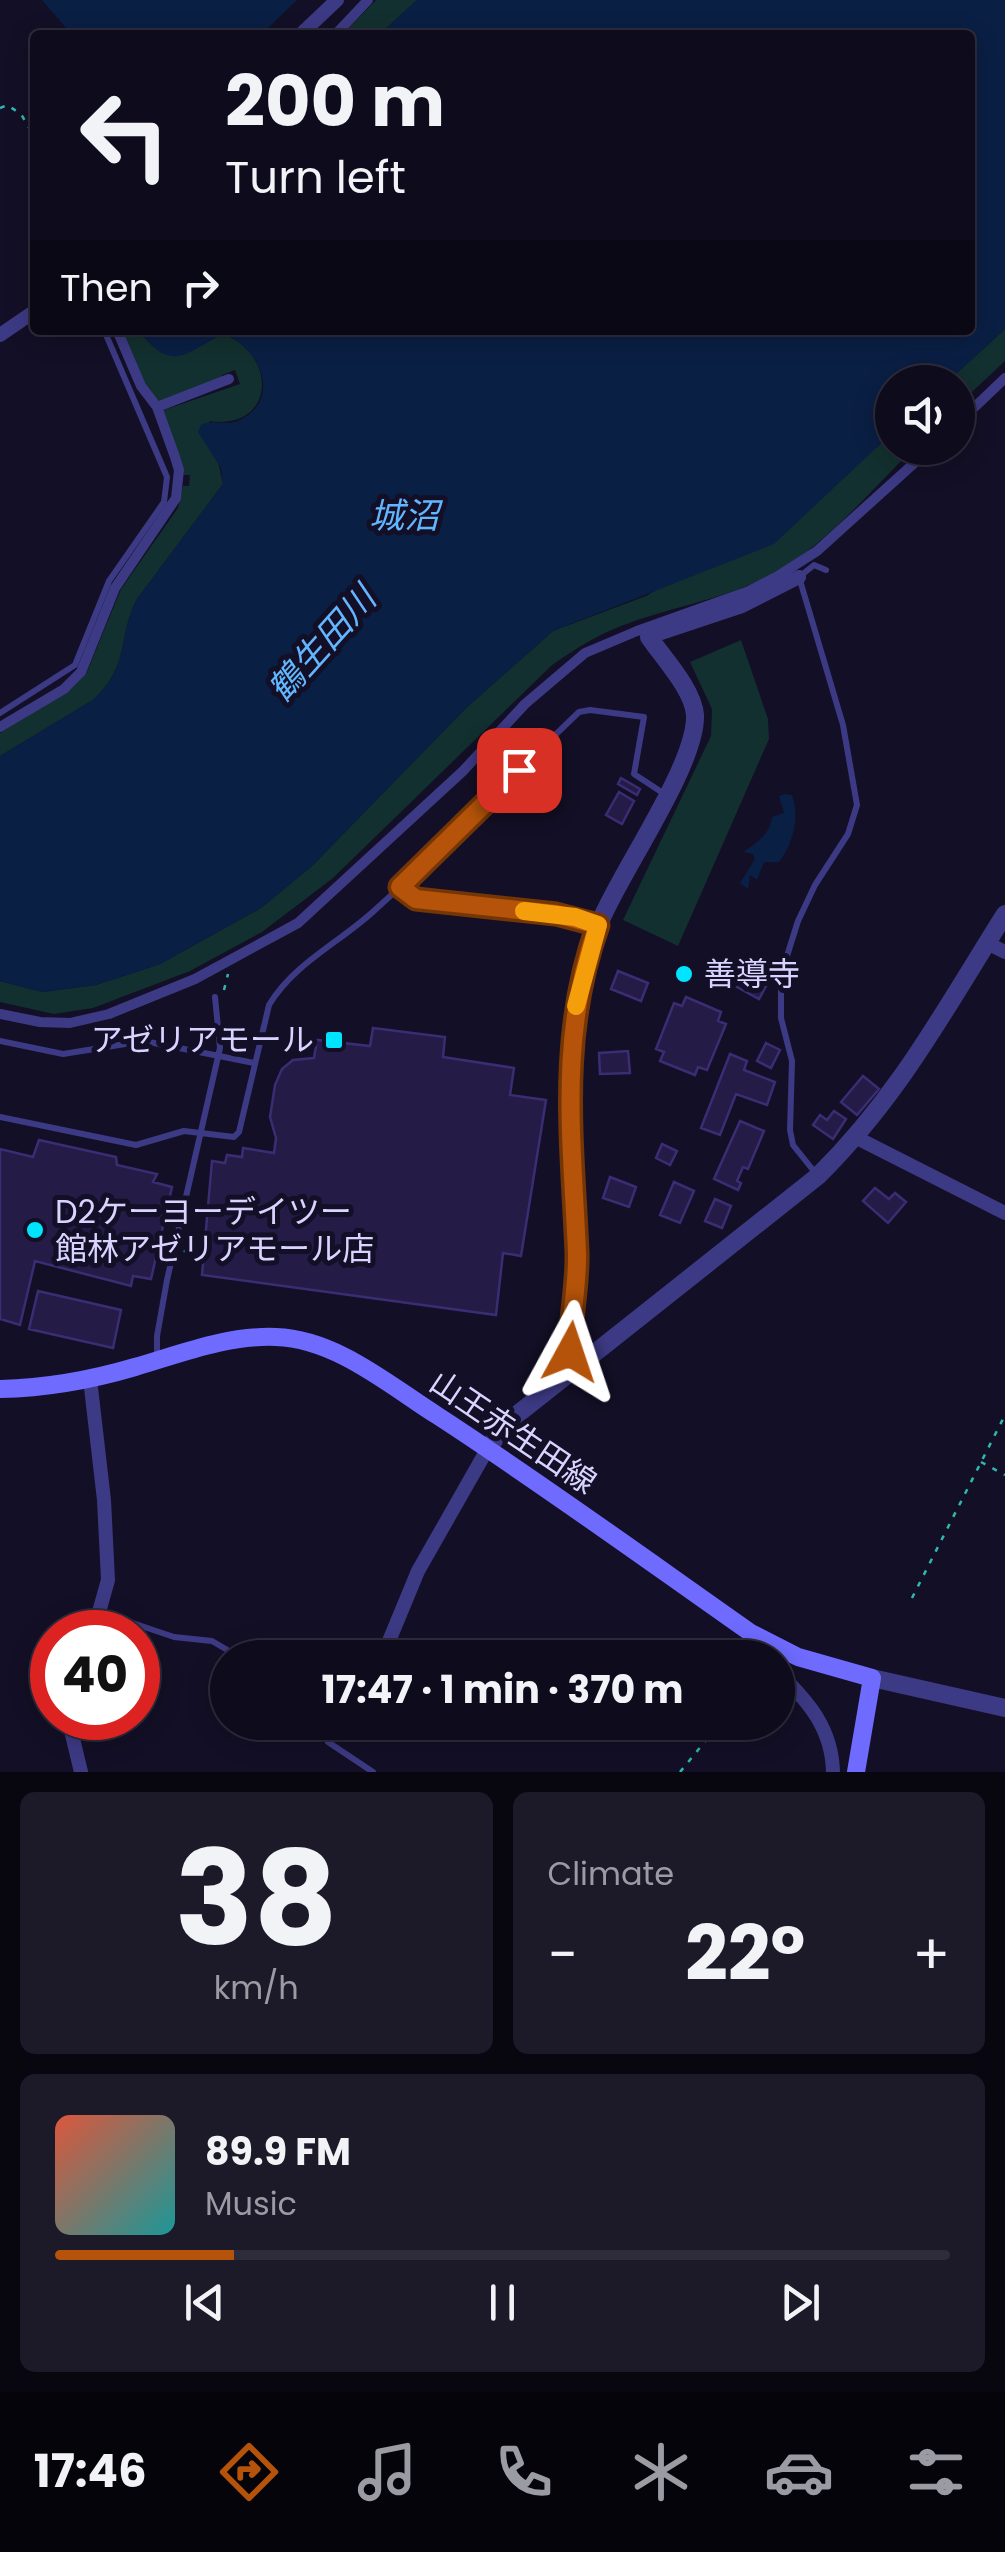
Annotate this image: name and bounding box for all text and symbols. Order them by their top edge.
text: 200 m [225,52,445,151]
icon: left [60,70,190,200]
text: Turn left [225,146,406,209]
icon: right [173,260,228,315]
text: Then [60,261,153,314]
map controls [875,365,975,465]
button: sound [875,365,975,465]
water label: 城沼 [369,491,444,540]
water label: 鶴生田川 [257,572,389,712]
pin [477,728,562,813]
icon: arrive [492,743,547,798]
place label: 善導寺 [704,951,800,996]
marker: 善導寺 [673,963,695,985]
place label: アゼリアモール [91,1017,314,1062]
marker: アゼリアモール [323,1029,345,1051]
place label: D2ケーヨーデイツー 館林アゼリアモール店 [55,1189,374,1271]
marker: D2ケーヨーデイツー 館林アゼリアモール店 [24,1219,46,1241]
position arrow [518,1300,622,1404]
street label: 山王赤生田線 [421,1359,605,1504]
speed limit sign: 40 [30,1610,160,1740]
text: 17:47 · 1 min · 370 m [321,1663,684,1716]
text: 38 [175,1807,338,1990]
text: Climate [548,1851,674,1896]
text: 22° [685,1901,805,2006]
text: − [548,1916,578,1993]
text: + [912,1916,950,1993]
text: km/h [214,1965,299,2010]
text: 89.9 FM [205,2125,351,2178]
text: Music [205,2181,297,2226]
icon: previous [177,2275,232,2330]
icon: pause [475,2275,530,2330]
icon: next [773,2275,828,2330]
icon: directions [214,2437,284,2507]
icon: music [352,2437,422,2507]
icon: phone [489,2437,559,2507]
icon: climate [626,2437,696,2507]
icon: car [764,2437,834,2507]
icon: filters [901,2437,971,2507]
text: 17:46 [34,2440,147,2503]

